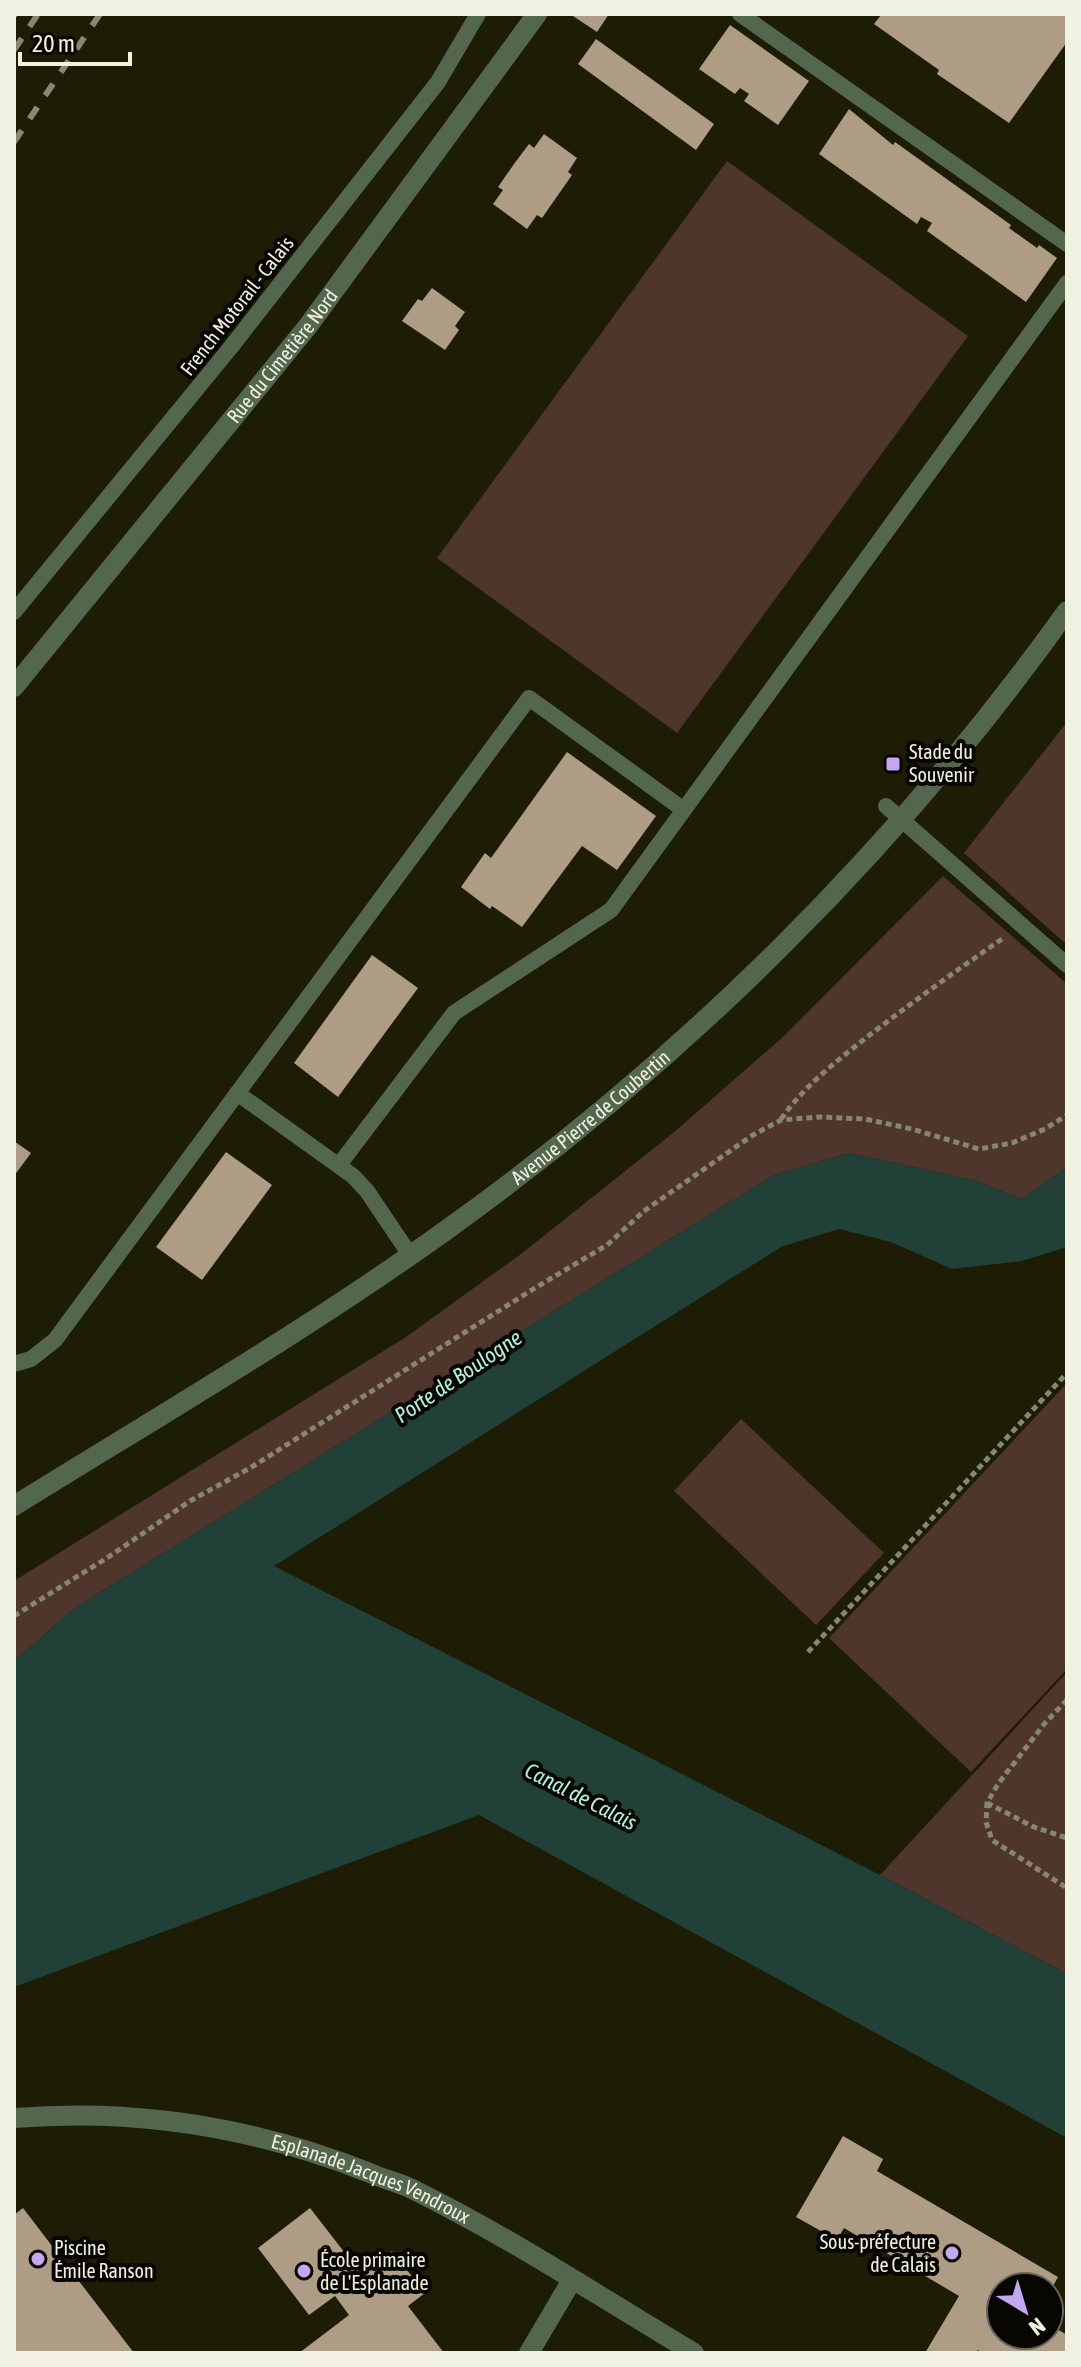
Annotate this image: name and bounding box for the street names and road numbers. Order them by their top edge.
street label: French Motorail - Calais [175,232,298,380]
street label: Rue du Cimetière Nord [222,285,342,427]
street label: Avenue Pierre de Coubertin [506,1045,674,1189]
street label: Esplanade Jacques Vendroux [269,2129,474,2228]

